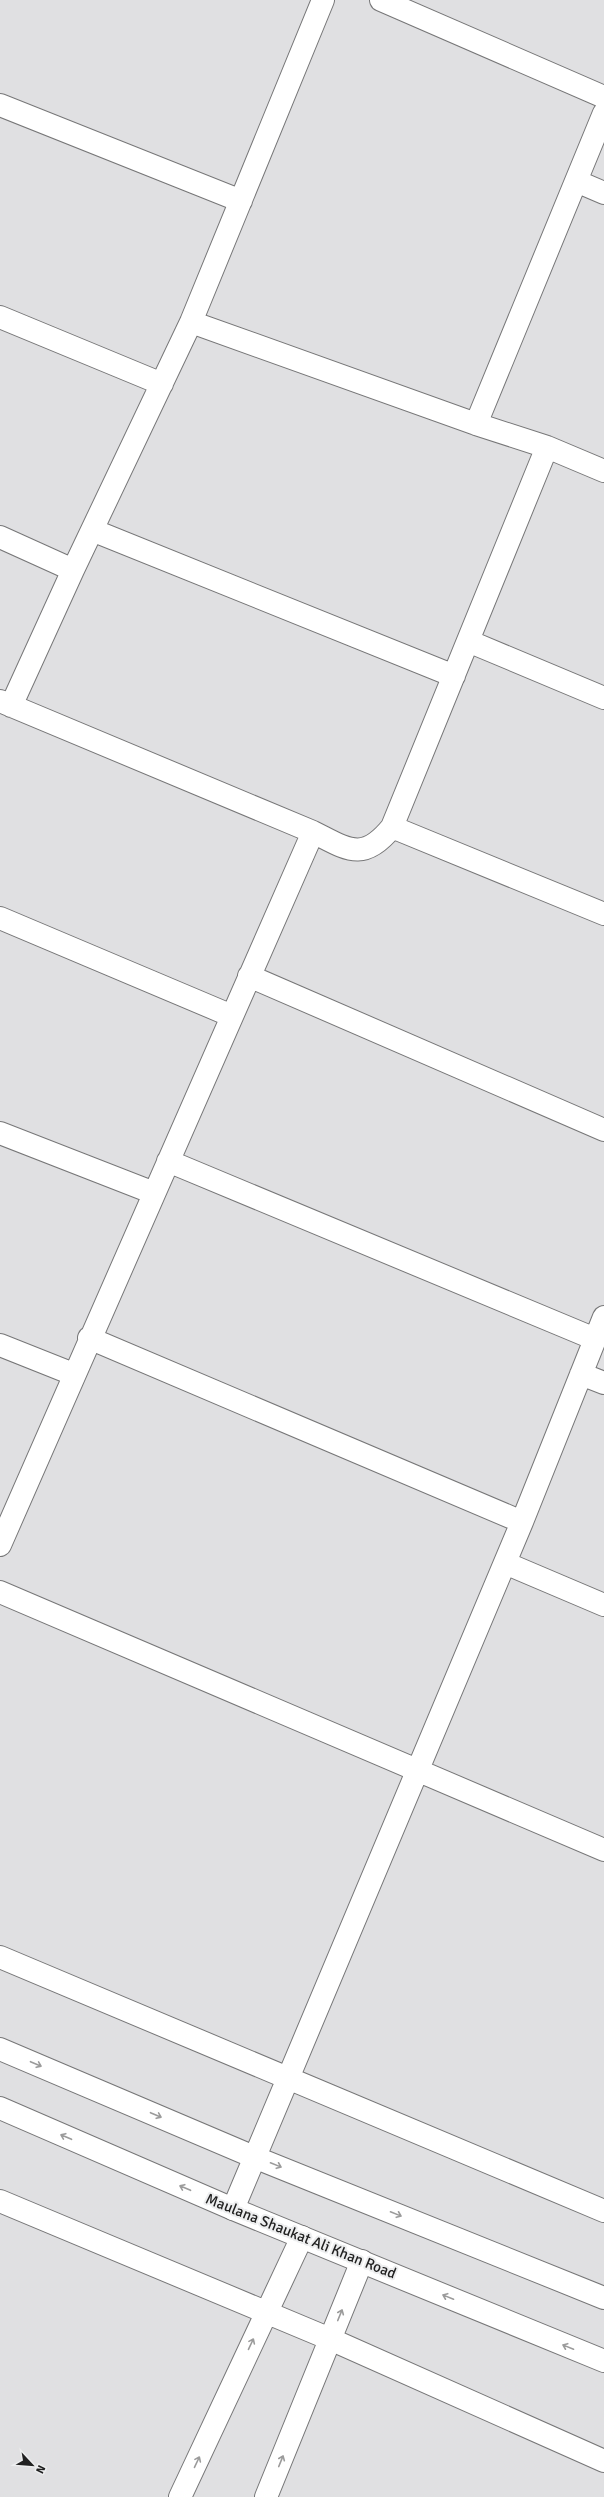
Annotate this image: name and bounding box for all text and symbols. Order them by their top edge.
one-way arrow [29,2061,41,2069]
one-way arrow [149,2112,161,2119]
one-way arrow [60,2133,72,2140]
one-way arrow [269,2162,281,2170]
one-way arrow [180,2184,192,2191]
street label: Maulana Shaukat Ali Khan Road [203,2189,399,2283]
one-way arrow [390,2211,402,2218]
one-way arrow [442,2293,454,2300]
one-way arrow [337,2309,345,2321]
one-way arrow [248,2338,255,2350]
one-way arrow [562,2342,574,2350]
north arrow [12,2445,52,2485]
one-way arrow [277,2455,285,2467]
one-way arrow [194,2456,201,2468]
text: N [33,2463,48,2475]

